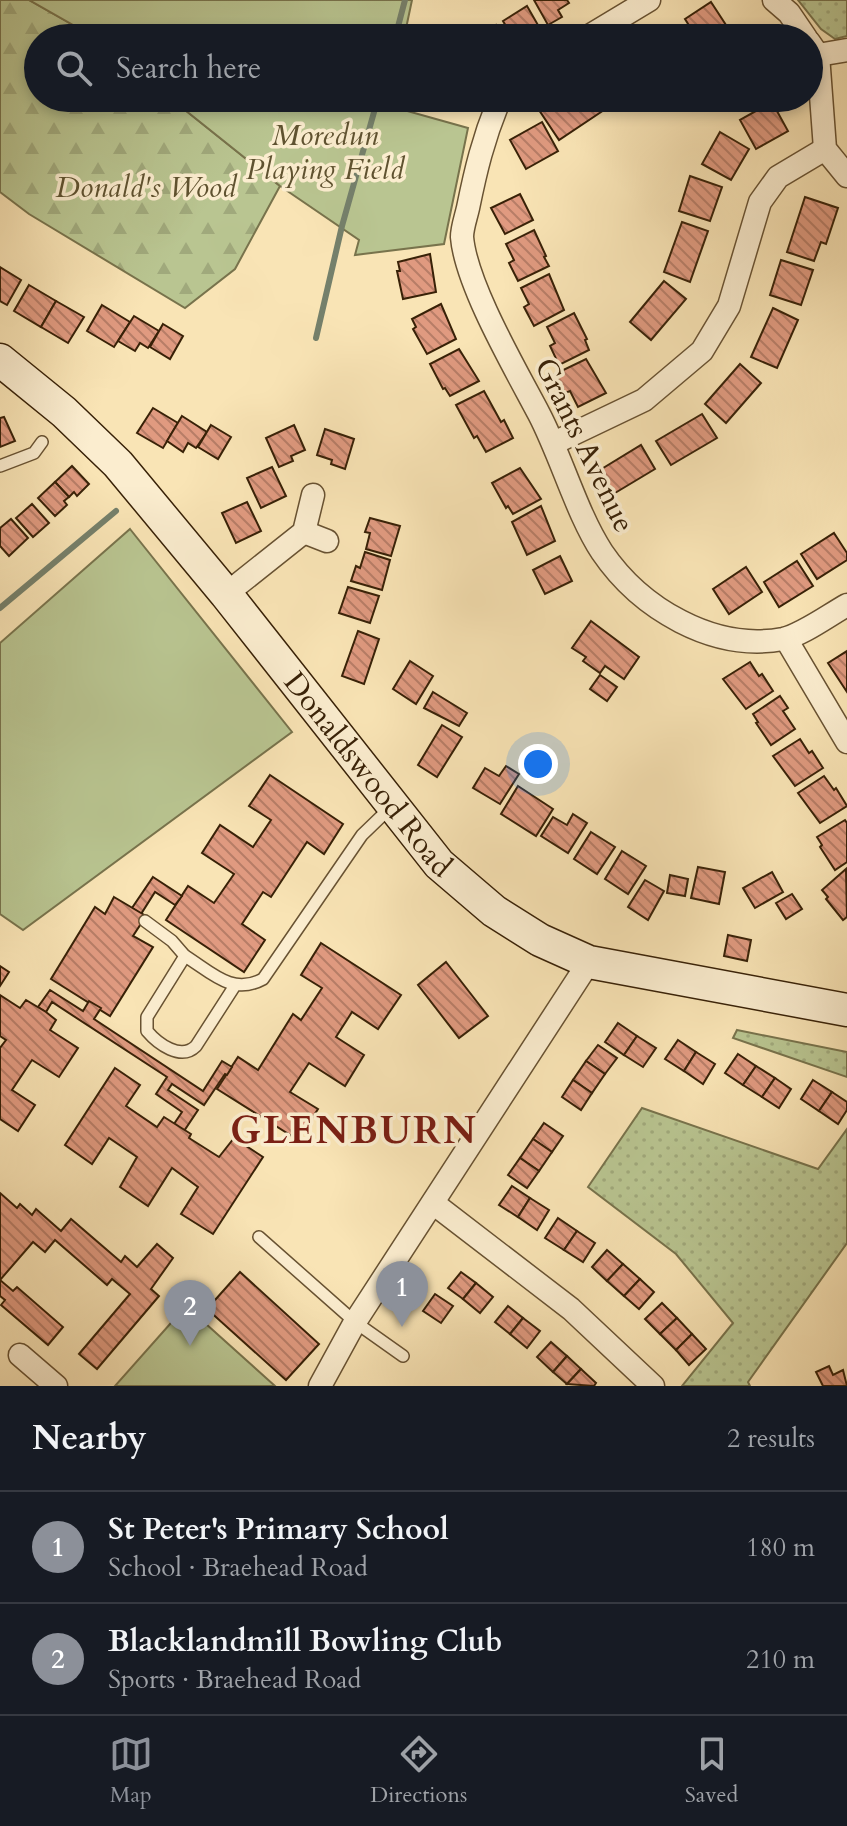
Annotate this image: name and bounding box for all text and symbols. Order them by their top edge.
search box [24,24,823,112]
icon: search [52,46,96,90]
text: Search here [116,48,261,89]
park label: Moredun Playing Field [246,115,406,190]
park label: Donald's Wood [56,167,238,208]
street label: Grants Avenue [525,351,645,539]
street label: Donaldswood Road [274,663,460,887]
your location [518,744,558,784]
district label: GLENBURN [230,1105,478,1157]
pin: 1 [376,1261,428,1327]
pin: 2 [164,1280,216,1346]
text: Nearby [32,1415,147,1461]
text: 2 results [727,1421,815,1456]
text: St Peter's Primary School [108,1509,449,1550]
text: 1 [51,1530,65,1565]
text: 180 m [746,1530,815,1565]
text: School · Braehead Road [108,1550,368,1585]
text: Blacklandmill Bowling Club [108,1621,502,1662]
text: 2 [51,1642,65,1677]
text: 210 m [746,1642,815,1677]
text: Sports · Braehead Road [108,1662,361,1697]
tab: Map [109,1732,153,1810]
tab: Directions [370,1732,467,1810]
tab: Saved [685,1732,738,1810]

